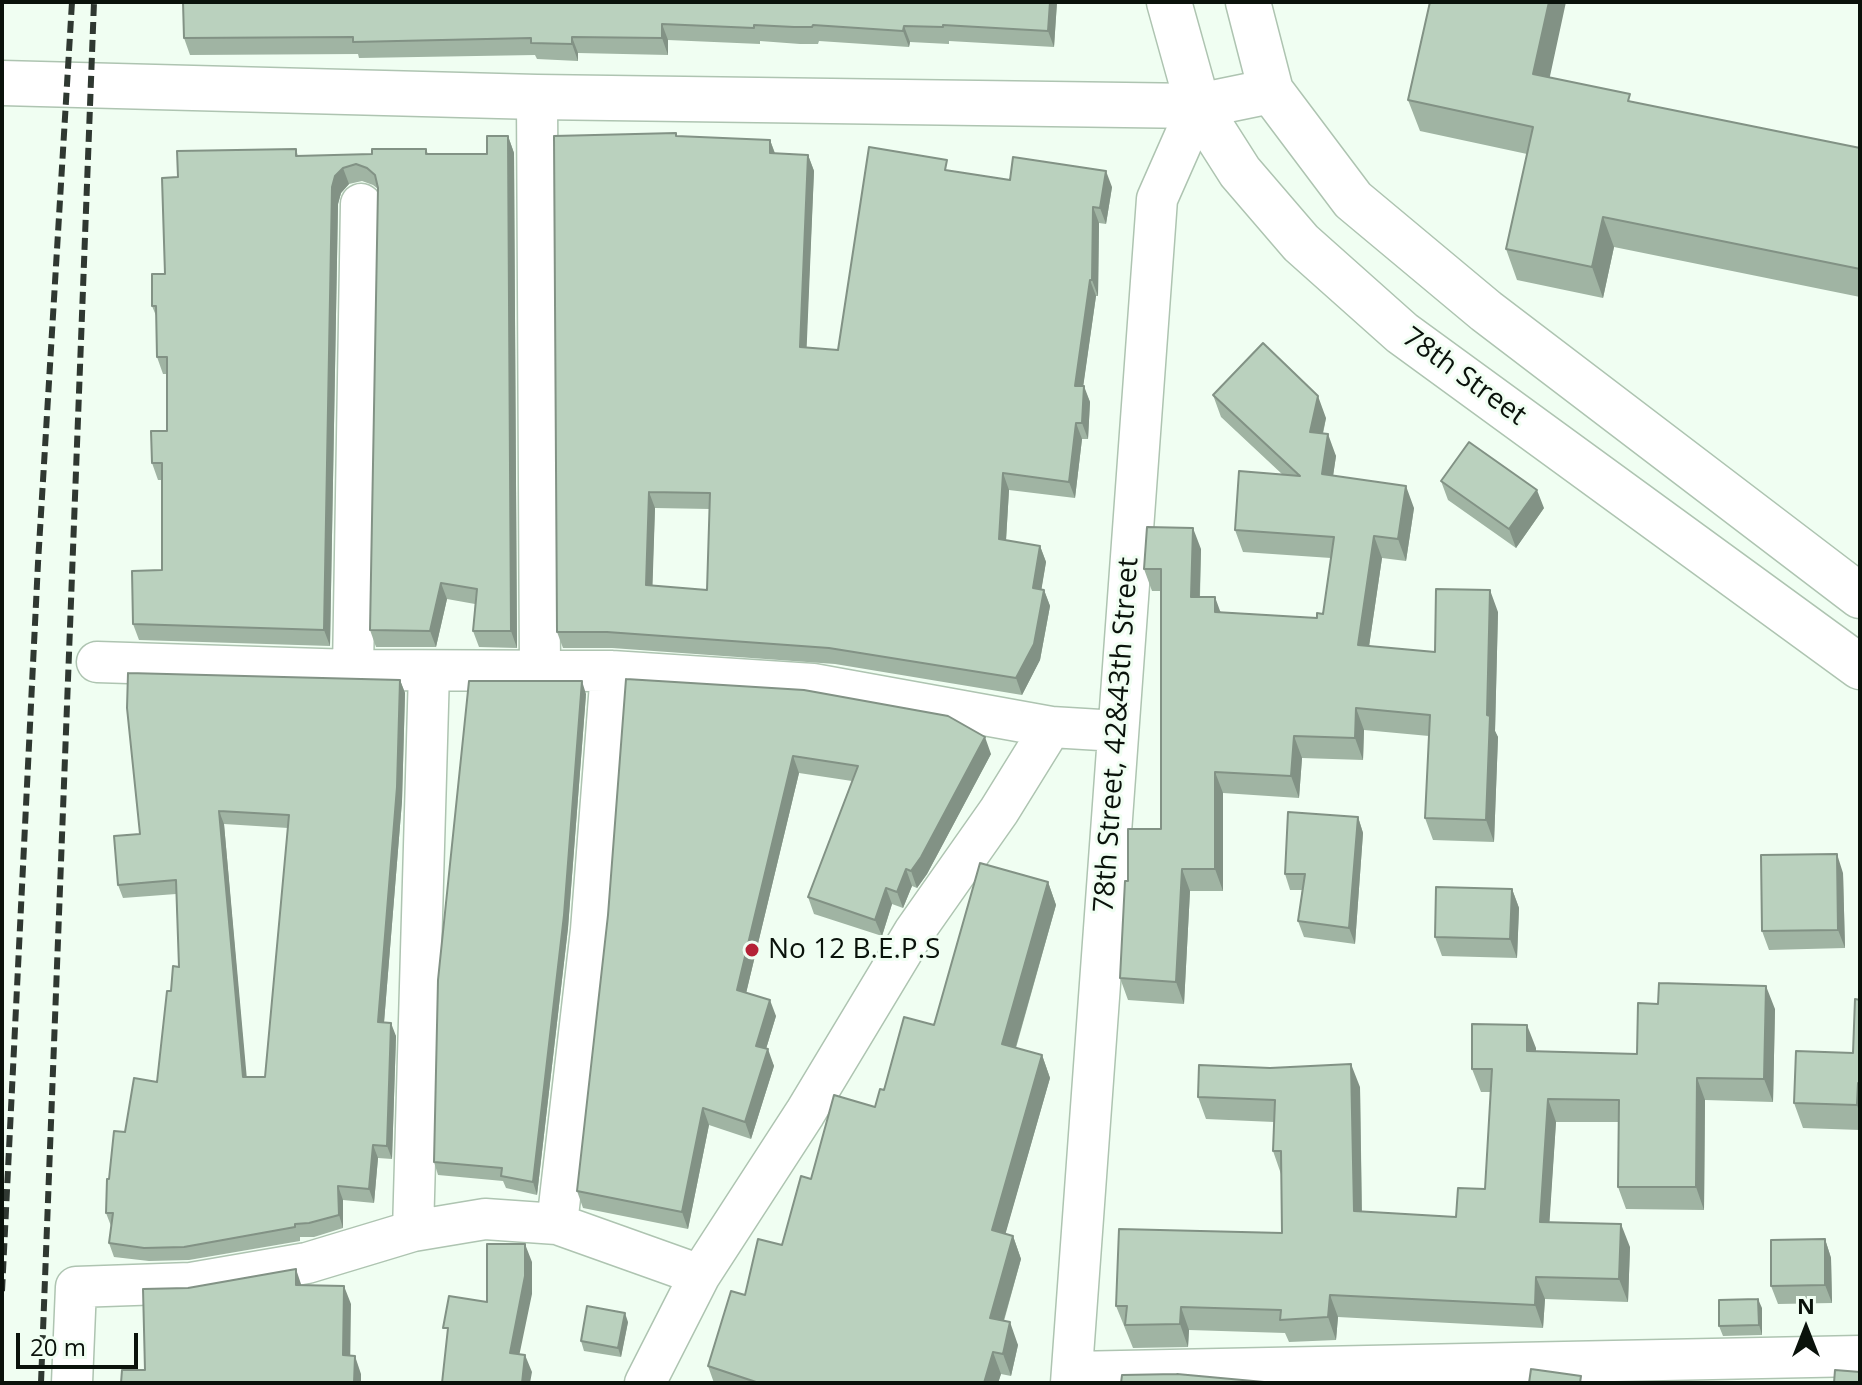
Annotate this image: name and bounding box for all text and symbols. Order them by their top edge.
street label: 78th Street [1396,321,1532,433]
street label: 78th Street, 42&43th Street [1088,556,1146,914]
place label: No 12 B.E.P.S [768,933,940,967]
marker: No 12 B.E.P.S [743,941,761,959]
north arrow [1766,1289,1846,1369]
text: N [1797,1290,1815,1320]
scale bar [20,1317,142,1367]
text: 20 m [30,1330,86,1363]

